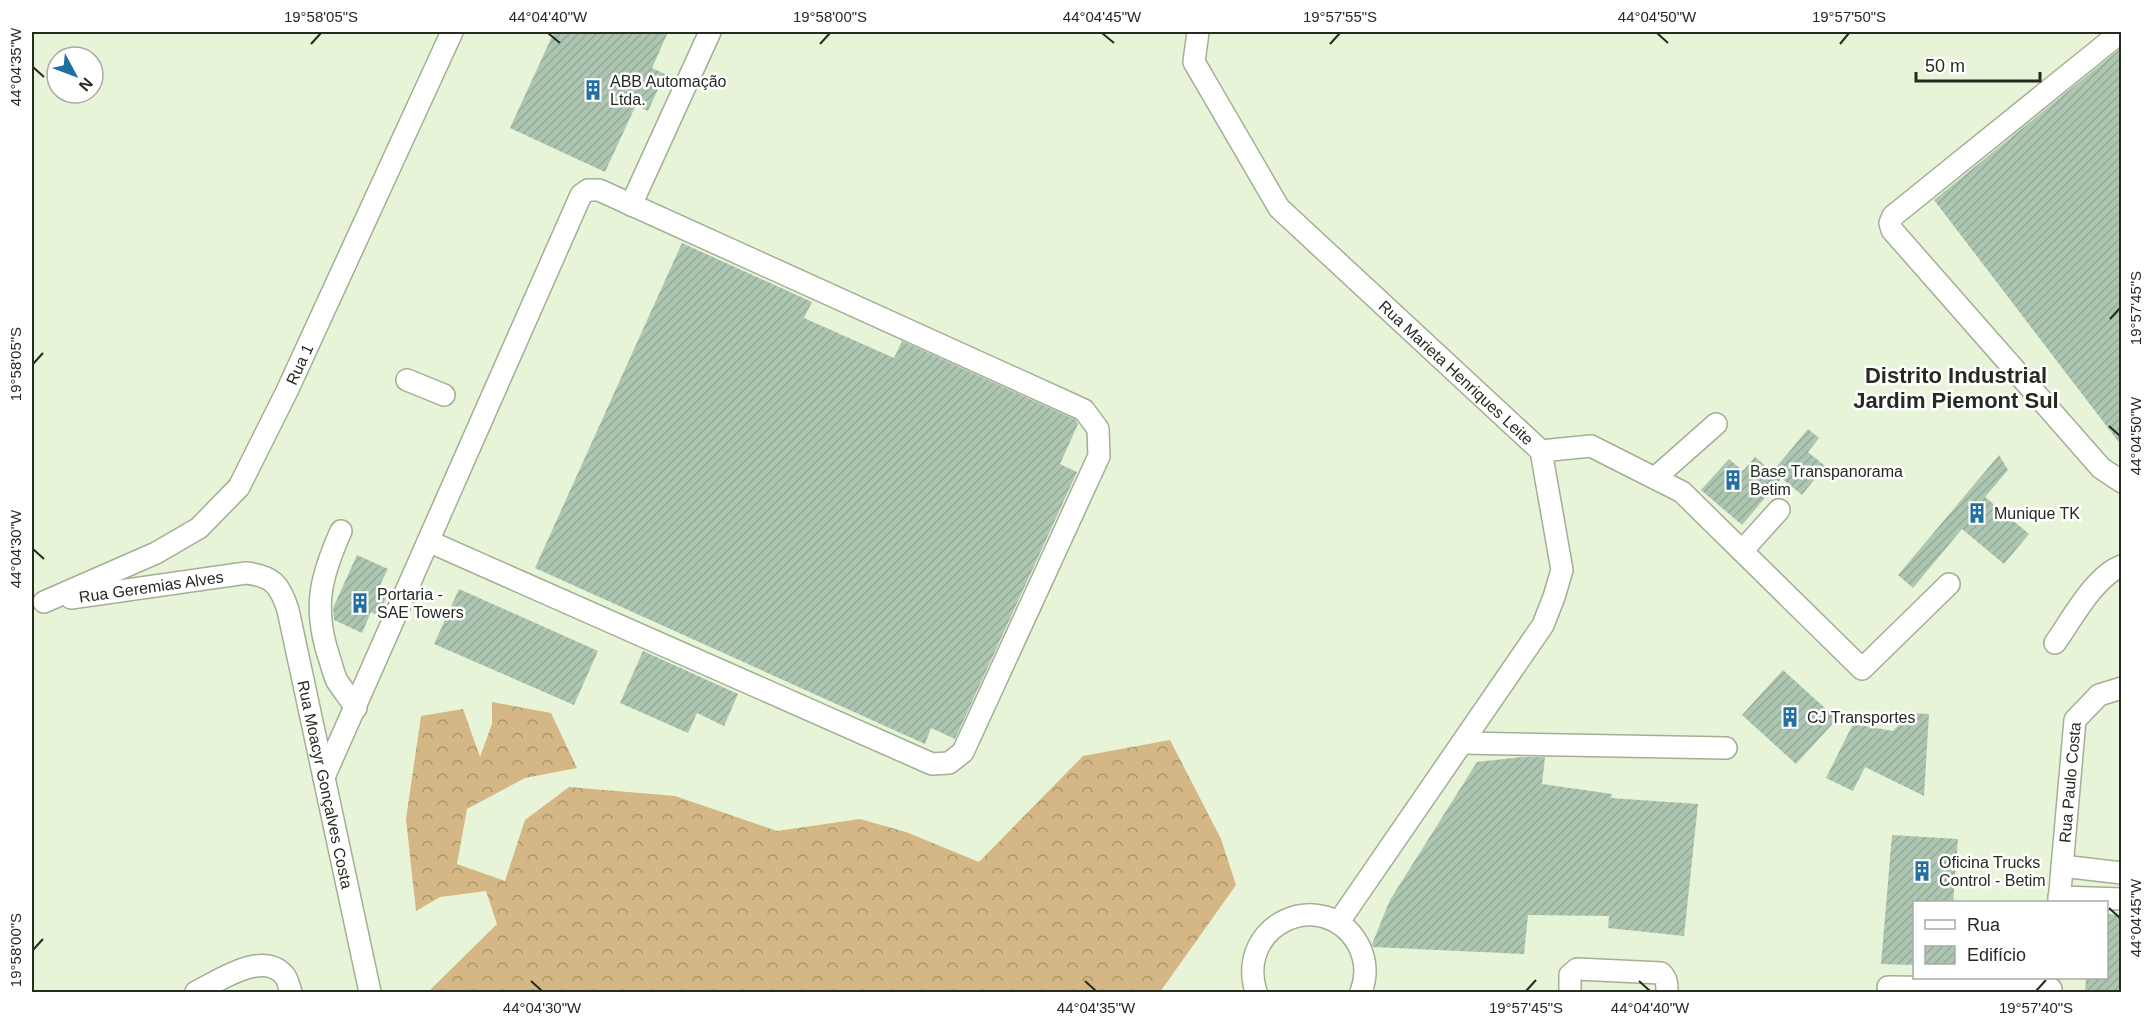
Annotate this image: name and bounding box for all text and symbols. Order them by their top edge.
text: 19°58'05"S [284,8,358,25]
text: 44°04'40"W [509,8,588,25]
text: 19°58'00"S [793,8,867,25]
text: 44°04'45"W [1063,8,1142,25]
text: 19°57'55"S [1303,8,1377,25]
text: 44°04'50"W [1618,8,1697,25]
text: 19°57'50"S [1812,8,1886,25]
text: 44°04'35"W [7,27,24,106]
north arrow [45,45,105,105]
scale bar [1916,45,2040,83]
text: 50 m [1925,56,1965,76]
place label: ABB Automação Ltda. [610,73,727,108]
text: N [76,75,96,94]
building icon: ABB Automação Ltda. [581,78,605,102]
text: 19°57'45"S [2127,271,2144,345]
street label: Rua Marieta Henriques Leite [1375,297,1537,448]
text: 19°58'05"S [7,327,24,401]
street label: Rua 1 [283,341,316,387]
district label: Distrito Industrial Jardim Piemont Sul [1853,363,2059,413]
text: 44°04'50"W [2127,396,2144,475]
place label: Base Transpanorama Betim [1750,463,1903,498]
building icon: Base Transpanorama Betim [1721,468,1745,492]
building icon: Munique TK [1965,501,1989,525]
place label: Munique TK [1994,505,2080,522]
text: 44°04'30"W [7,509,24,588]
street label: Rua Geremias Alves [78,568,225,606]
place label: Portaria - SAE Towers [377,586,464,621]
building icon: Portaria - SAE Towers [348,591,372,615]
street label: Rua Moacyr Gonçalves Costa [294,679,356,890]
building icon: CJ Transportes [1778,705,1802,729]
place label: CJ Transportes [1807,709,1915,726]
street label: Rua Paulo Costa [2056,721,2084,844]
place label: Oficina Trucks Control - Betim [1939,854,2046,889]
building icon: Oficina Trucks Control - Betim [1910,859,1934,883]
text: 44°04'45"W [2127,878,2144,957]
legend [1913,901,2108,979]
text: 19°58'00"S [7,913,24,987]
text: Rua [1967,915,2001,935]
text: Edifício [1967,945,2026,965]
text: 44°04'30"W [503,999,582,1016]
text: 44°04'35"W [1057,999,1136,1016]
text: 19°57'45"S [1489,999,1563,1016]
text: 44°04'40"W [1611,999,1690,1016]
text: 19°57'40"S [1999,999,2073,1016]

